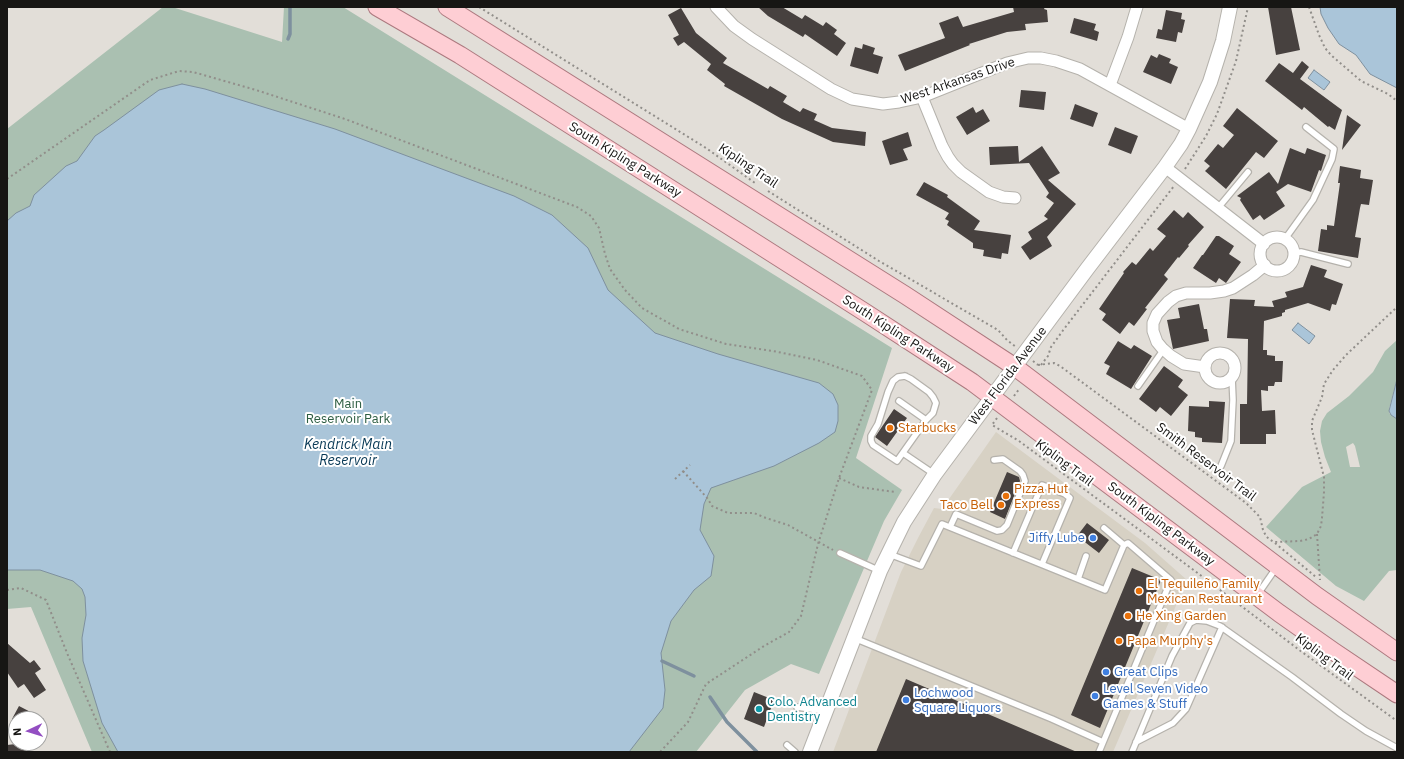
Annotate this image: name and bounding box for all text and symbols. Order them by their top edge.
street label: West Arkansas Drive [899,54,1017,108]
street label: South Kipling Parkway [566,119,684,201]
street label: Kipling Trail [715,140,781,192]
street label: South Kipling Parkway [839,292,957,376]
street label: West Florida Avenue [966,324,1050,428]
park label: Main Reservoir Park [306,396,390,427]
street label: Smith Reservoir Trail [1153,419,1259,505]
place label: Starbucks [898,420,956,436]
marker: Starbucks [885,423,895,433]
street label: Kipling Trail [1032,436,1096,490]
water label: Kendrick Main Reservoir [304,437,392,470]
street label: South Kipling Parkway [1104,479,1218,569]
place label: Pizza Hut Express [1014,481,1068,512]
marker: Pizza Hut Express [1001,491,1011,501]
place label: Taco Bell [940,497,993,513]
marker: Taco Bell [996,500,1006,510]
place label: Jiffy Lube [1029,530,1085,546]
marker: Jiffy Lube [1088,533,1098,543]
place label: El Tequileño Family Mexican Restaurant [1147,576,1262,607]
marker: El Tequileño Family Mexican Restaurant [1134,586,1144,596]
place label: He Xing Garden [1136,608,1227,624]
marker: He Xing Garden [1123,611,1133,621]
street label: Kipling Trail [1292,630,1356,684]
place label: Papa Murphy's [1127,633,1213,649]
marker: Papa Murphy's [1114,636,1124,646]
place label: Great Clips [1114,664,1178,680]
marker: Great Clips [1101,667,1111,677]
place label: Level Seven Video Games & Stuff [1103,681,1208,712]
place label: Lochwood Square Liquors [914,685,1001,716]
marker: Level Seven Video Games & Stuff [1090,691,1100,701]
place label: Colo. Advanced Dentistry [767,694,857,725]
marker: Lochwood Square Liquors [901,695,911,705]
marker: Colo. Advanced Dentistry [754,704,764,714]
north arrow [8,711,48,751]
text: N [10,727,24,736]

